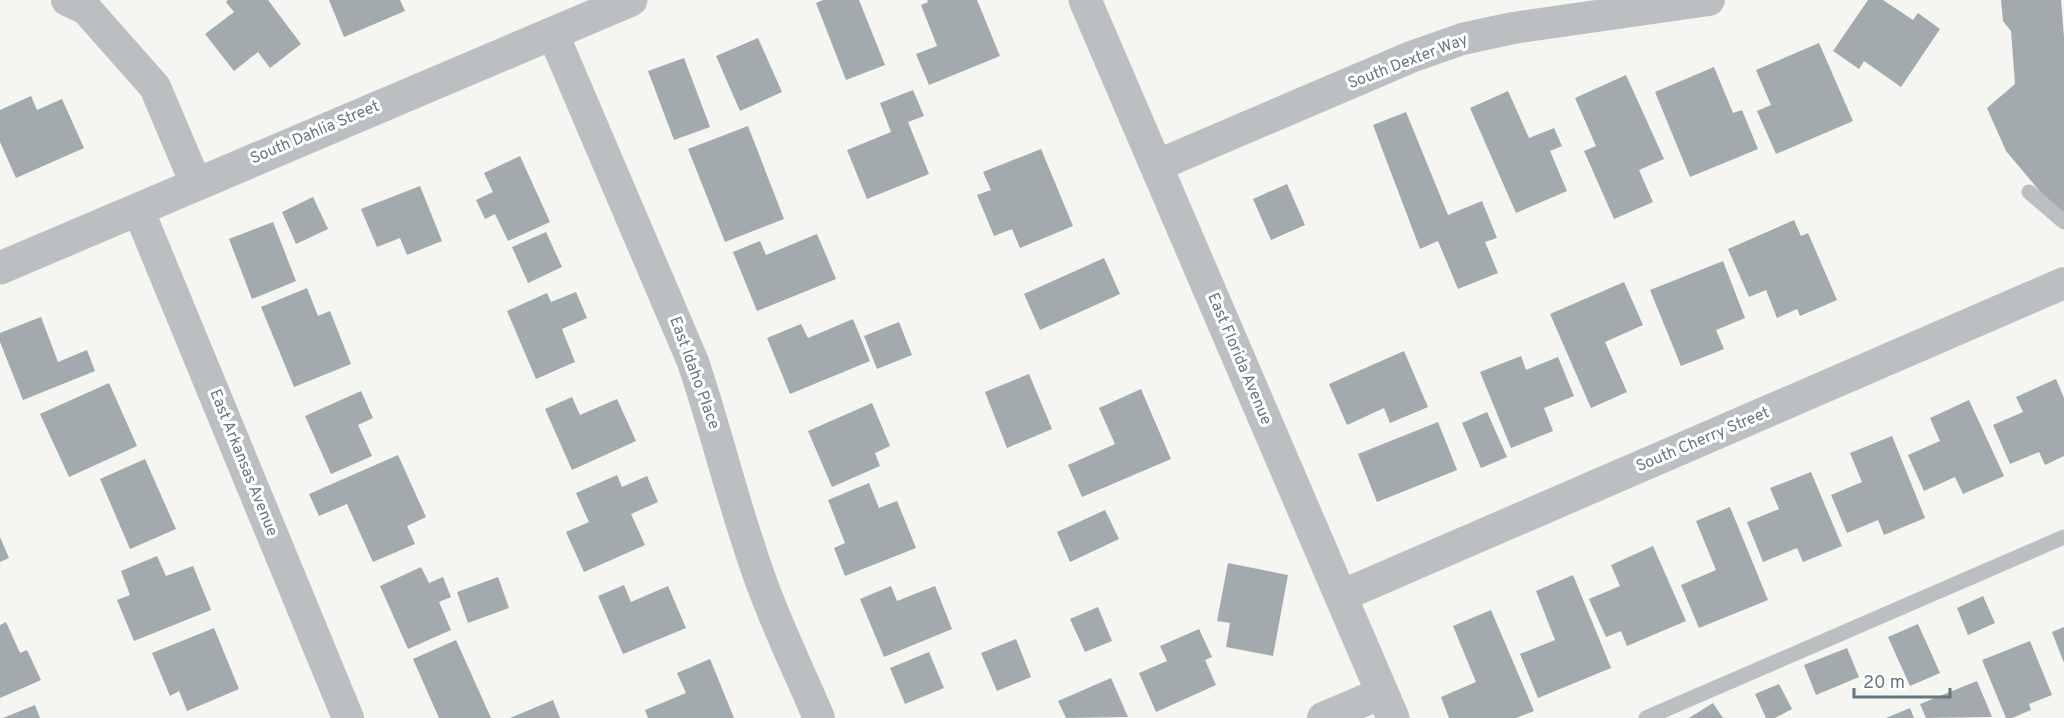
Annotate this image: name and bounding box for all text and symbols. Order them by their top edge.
street label: South Dexter Way [1345,30,1471,94]
street label: South Dahlia Street [247,97,383,169]
street label: East Florida Avenue [1202,290,1276,428]
street label: East Idaho Place [664,314,724,432]
street label: East Arkansas Avenue [204,386,282,540]
street label: South Cherry Street [1633,403,1773,477]
scale bar [1854,661,1950,699]
text: 20 m [1863,672,1905,695]

